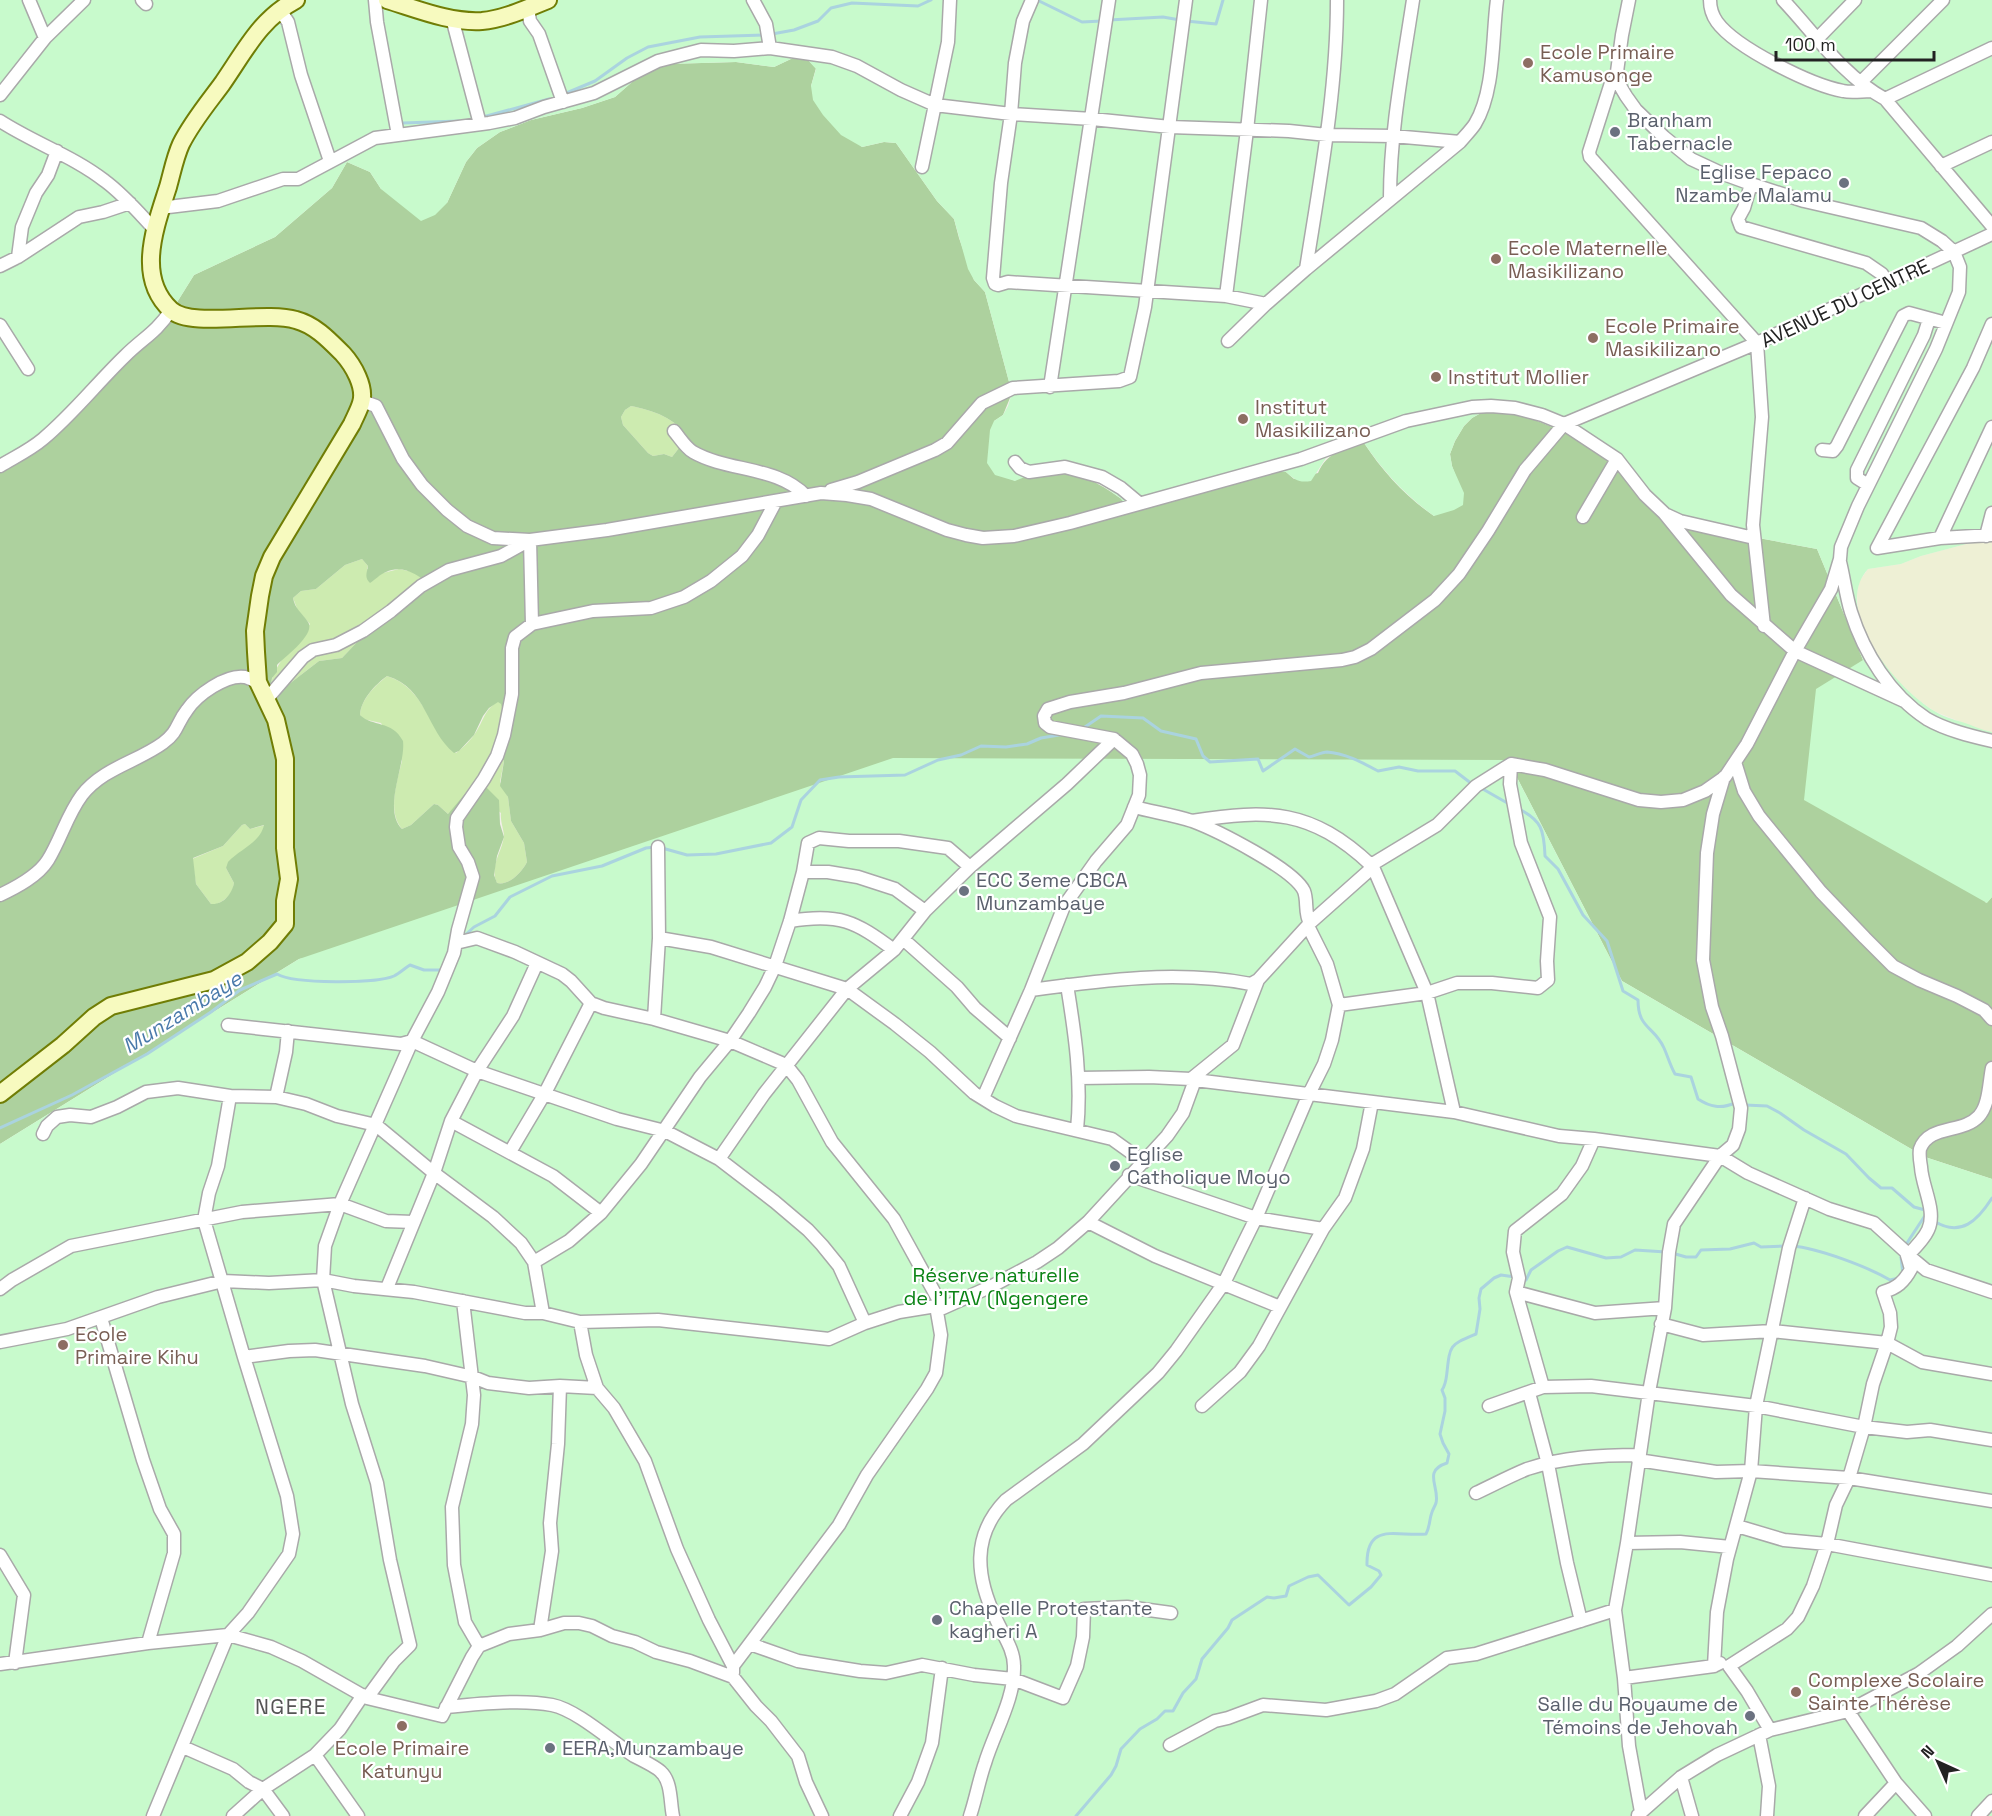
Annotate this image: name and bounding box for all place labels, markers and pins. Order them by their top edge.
place label: Ecole Primaire Kamusonge [1540,39,1675,88]
marker: Ecole Primaire Kamusonge [1521,56,1535,70]
place label: Branham Tabernacle [1627,107,1733,156]
marker: Branham Tabernacle [1608,125,1622,139]
place label: Eglise Fepaco Nzambe Malamu [1675,159,1832,208]
marker: Eglise Fepaco Nzambe Malamu [1837,176,1851,190]
place label: Ecole Maternelle Masikilizano [1508,235,1668,284]
marker: Ecole Maternelle Masikilizano [1489,252,1503,266]
place label: Ecole Primaire Masikilizano [1605,313,1740,362]
marker: Ecole Primaire Masikilizano [1586,331,1600,345]
place label: Institut Mollier [1448,364,1589,390]
marker: Institut Mollier [1429,370,1443,384]
place label: Institut Masikilizano [1255,394,1371,443]
marker: Institut Masikilizano [1236,412,1250,426]
place label: ECC 3eme CBCA Munzambaye [976,867,1128,916]
marker: ECC 3eme CBCA Munzambaye [957,884,971,898]
place label: Eglise Catholique Moyo [1127,1141,1291,1190]
marker: Eglise Catholique Moyo [1108,1159,1122,1173]
place label: Ecole Primaire Kihu [75,1321,199,1370]
marker: Ecole Primaire Kihu [56,1338,70,1352]
place label: Chapelle Protestante kagheri A [949,1595,1153,1644]
marker: Chapelle Protestante kagheri A [930,1613,944,1627]
place label: Complexe Scolaire Sainte Thérèse [1808,1667,1984,1716]
marker: Complexe Scolaire Sainte Thérèse [1789,1685,1803,1699]
place label: Salle du Royaume de Témoins de Jehovah [1538,1691,1738,1740]
marker: Salle du Royaume de Témoins de Jehovah [1743,1709,1757,1723]
marker: Ecole Primaire Katunyu [395,1719,409,1733]
place label: Ecole Primaire Katunyu [335,1735,469,1784]
place label: EERA,Munzambaye [562,1735,744,1761]
marker: EERA,Munzambaye [543,1741,557,1755]

